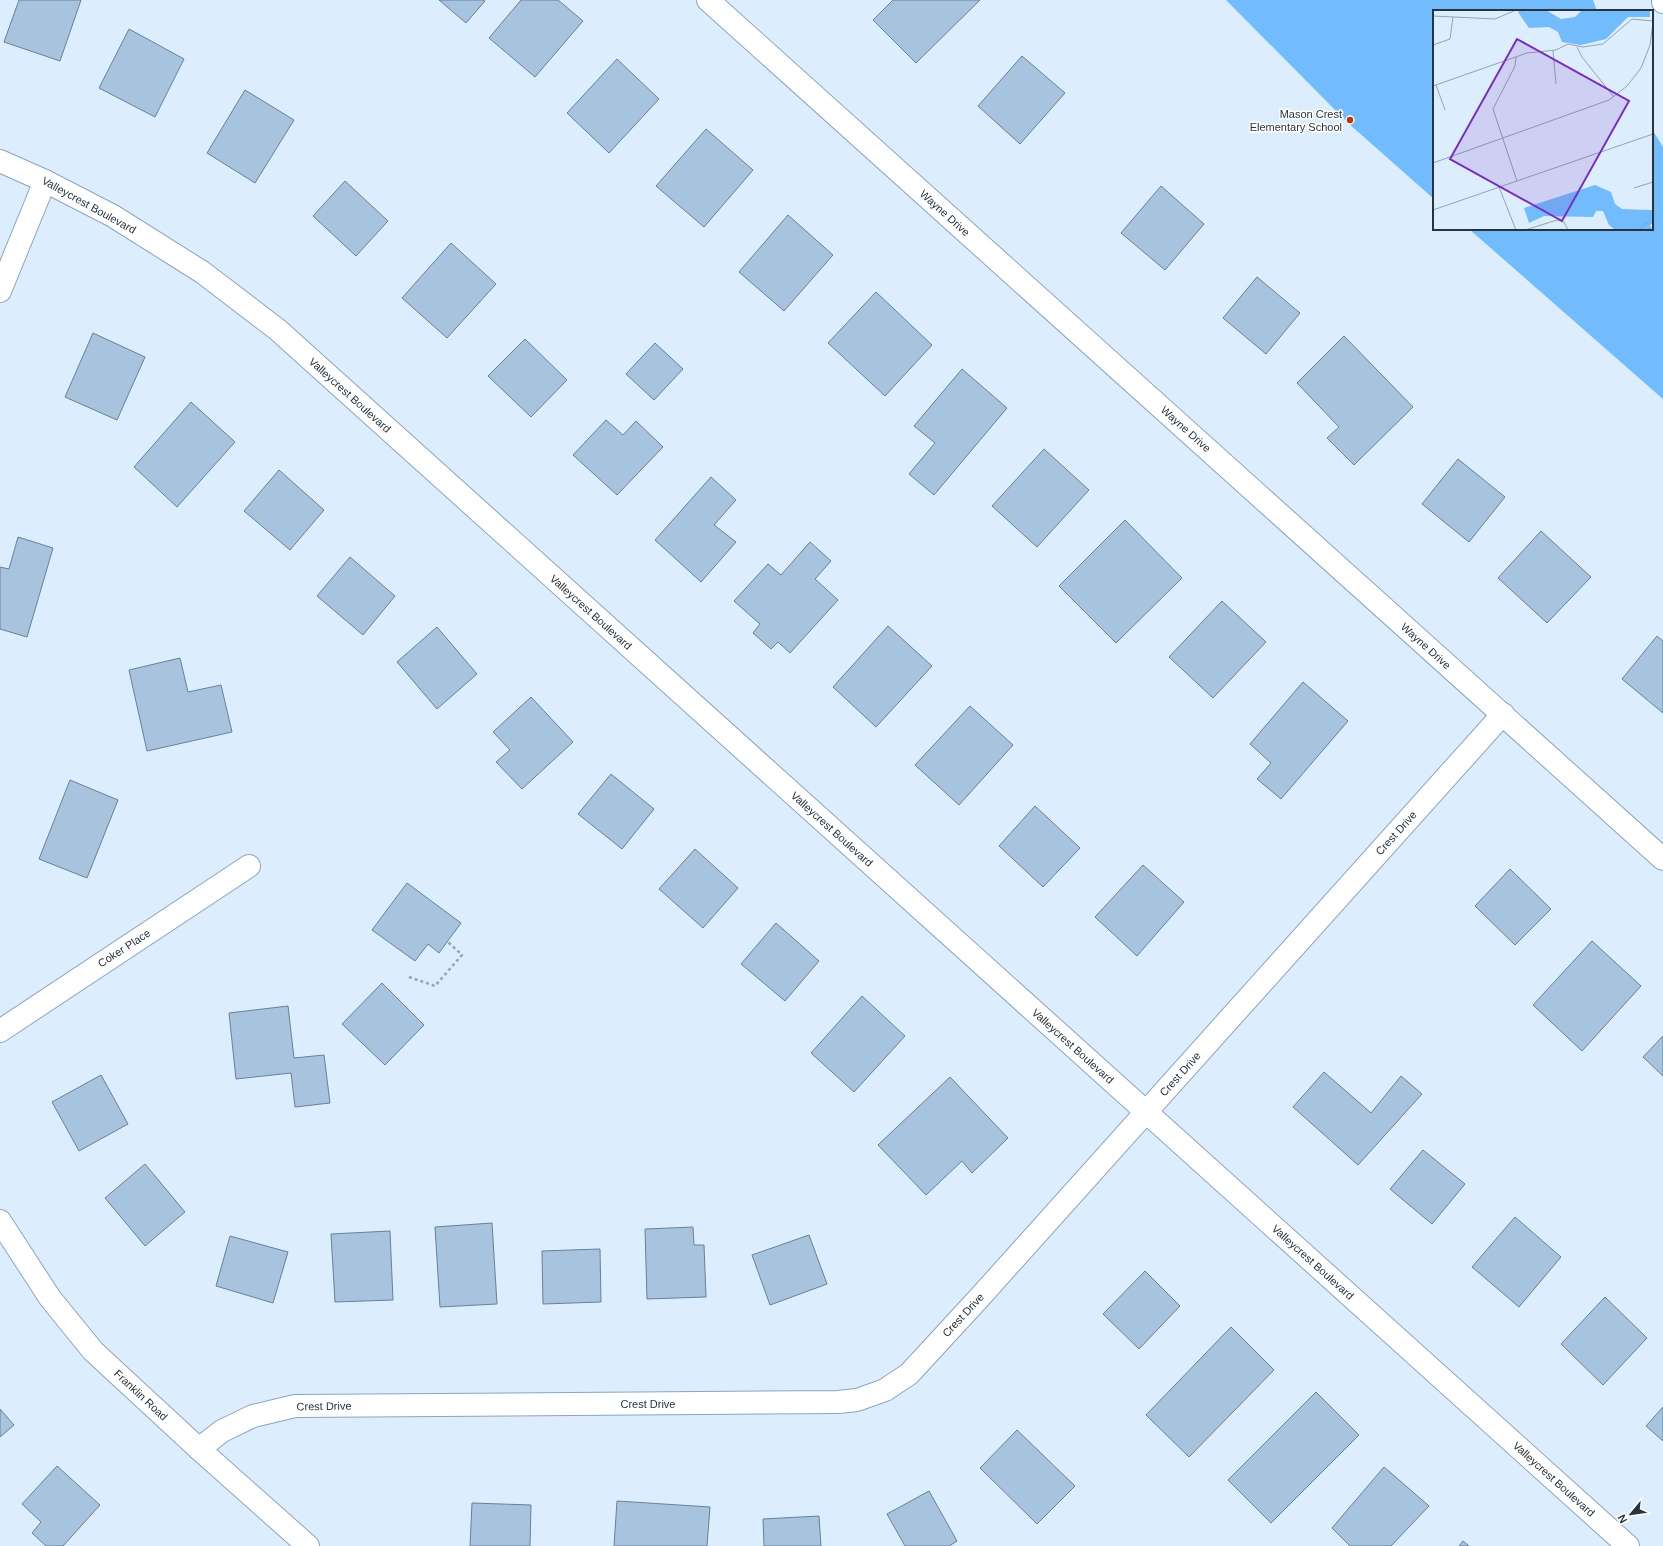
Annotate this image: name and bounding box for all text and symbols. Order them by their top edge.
inset map [1433,10,1653,230]
place label: Mason Crest Elementary School [1250,108,1342,133]
marker: Mason Crest Elementary School [1345,115,1355,125]
street label: Valleycrest Boulevard [40,174,138,236]
street label: Wayne Drive [918,188,972,238]
street label: Valleycrest Boulevard [307,355,393,435]
street label: Wayne Drive [1159,404,1213,454]
street label: Valleycrest Boulevard [548,572,634,652]
street label: Wayne Drive [1399,621,1453,671]
street label: Valleycrest Boulevard [789,789,875,869]
street label: Crest Drive [1373,809,1419,857]
street label: Coker Place [96,927,152,969]
street label: Valleycrest Boulevard [1030,1006,1116,1086]
street label: Crest Drive [1157,1050,1203,1098]
street label: Valleycrest Boulevard [1270,1222,1356,1302]
street label: Crest Drive [940,1291,986,1339]
street label: Franklin Road [112,1367,170,1423]
street label: Crest Drive [620,1398,676,1410]
street label: Crest Drive [296,1400,352,1412]
street label: Valleycrest Boulevard [1511,1439,1597,1519]
north arrow [1611,1494,1651,1534]
text: N [1615,1512,1629,1525]

